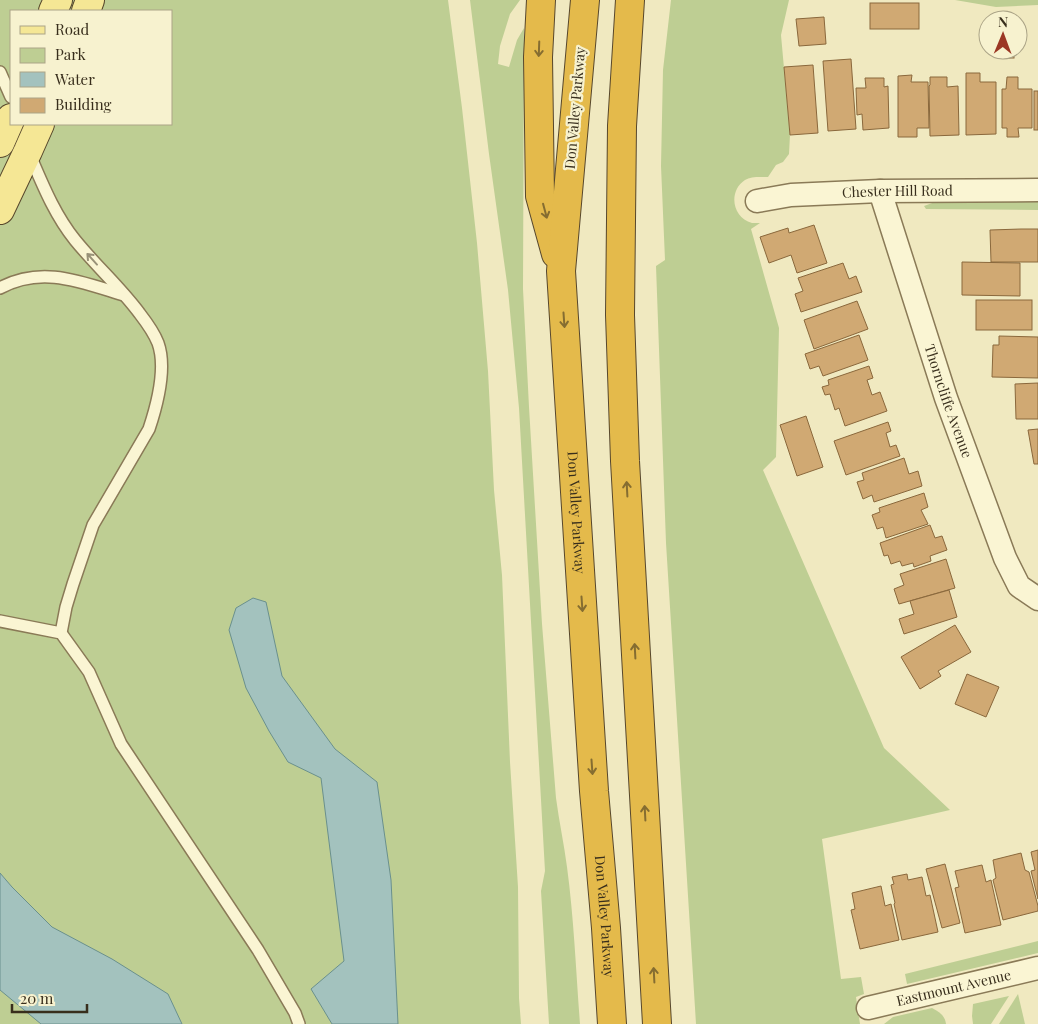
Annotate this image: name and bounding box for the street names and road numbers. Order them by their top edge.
street label: Don Valley Parkway [560,46,589,170]
street label: Chester Hill Road [842,181,953,202]
street label: Thorncliffe Avenue [920,342,977,461]
street label: Don Valley Parkway [563,451,590,574]
street label: Don Valley Parkway [591,854,619,978]
street label: Eastmount Avenue [894,965,1013,1010]

